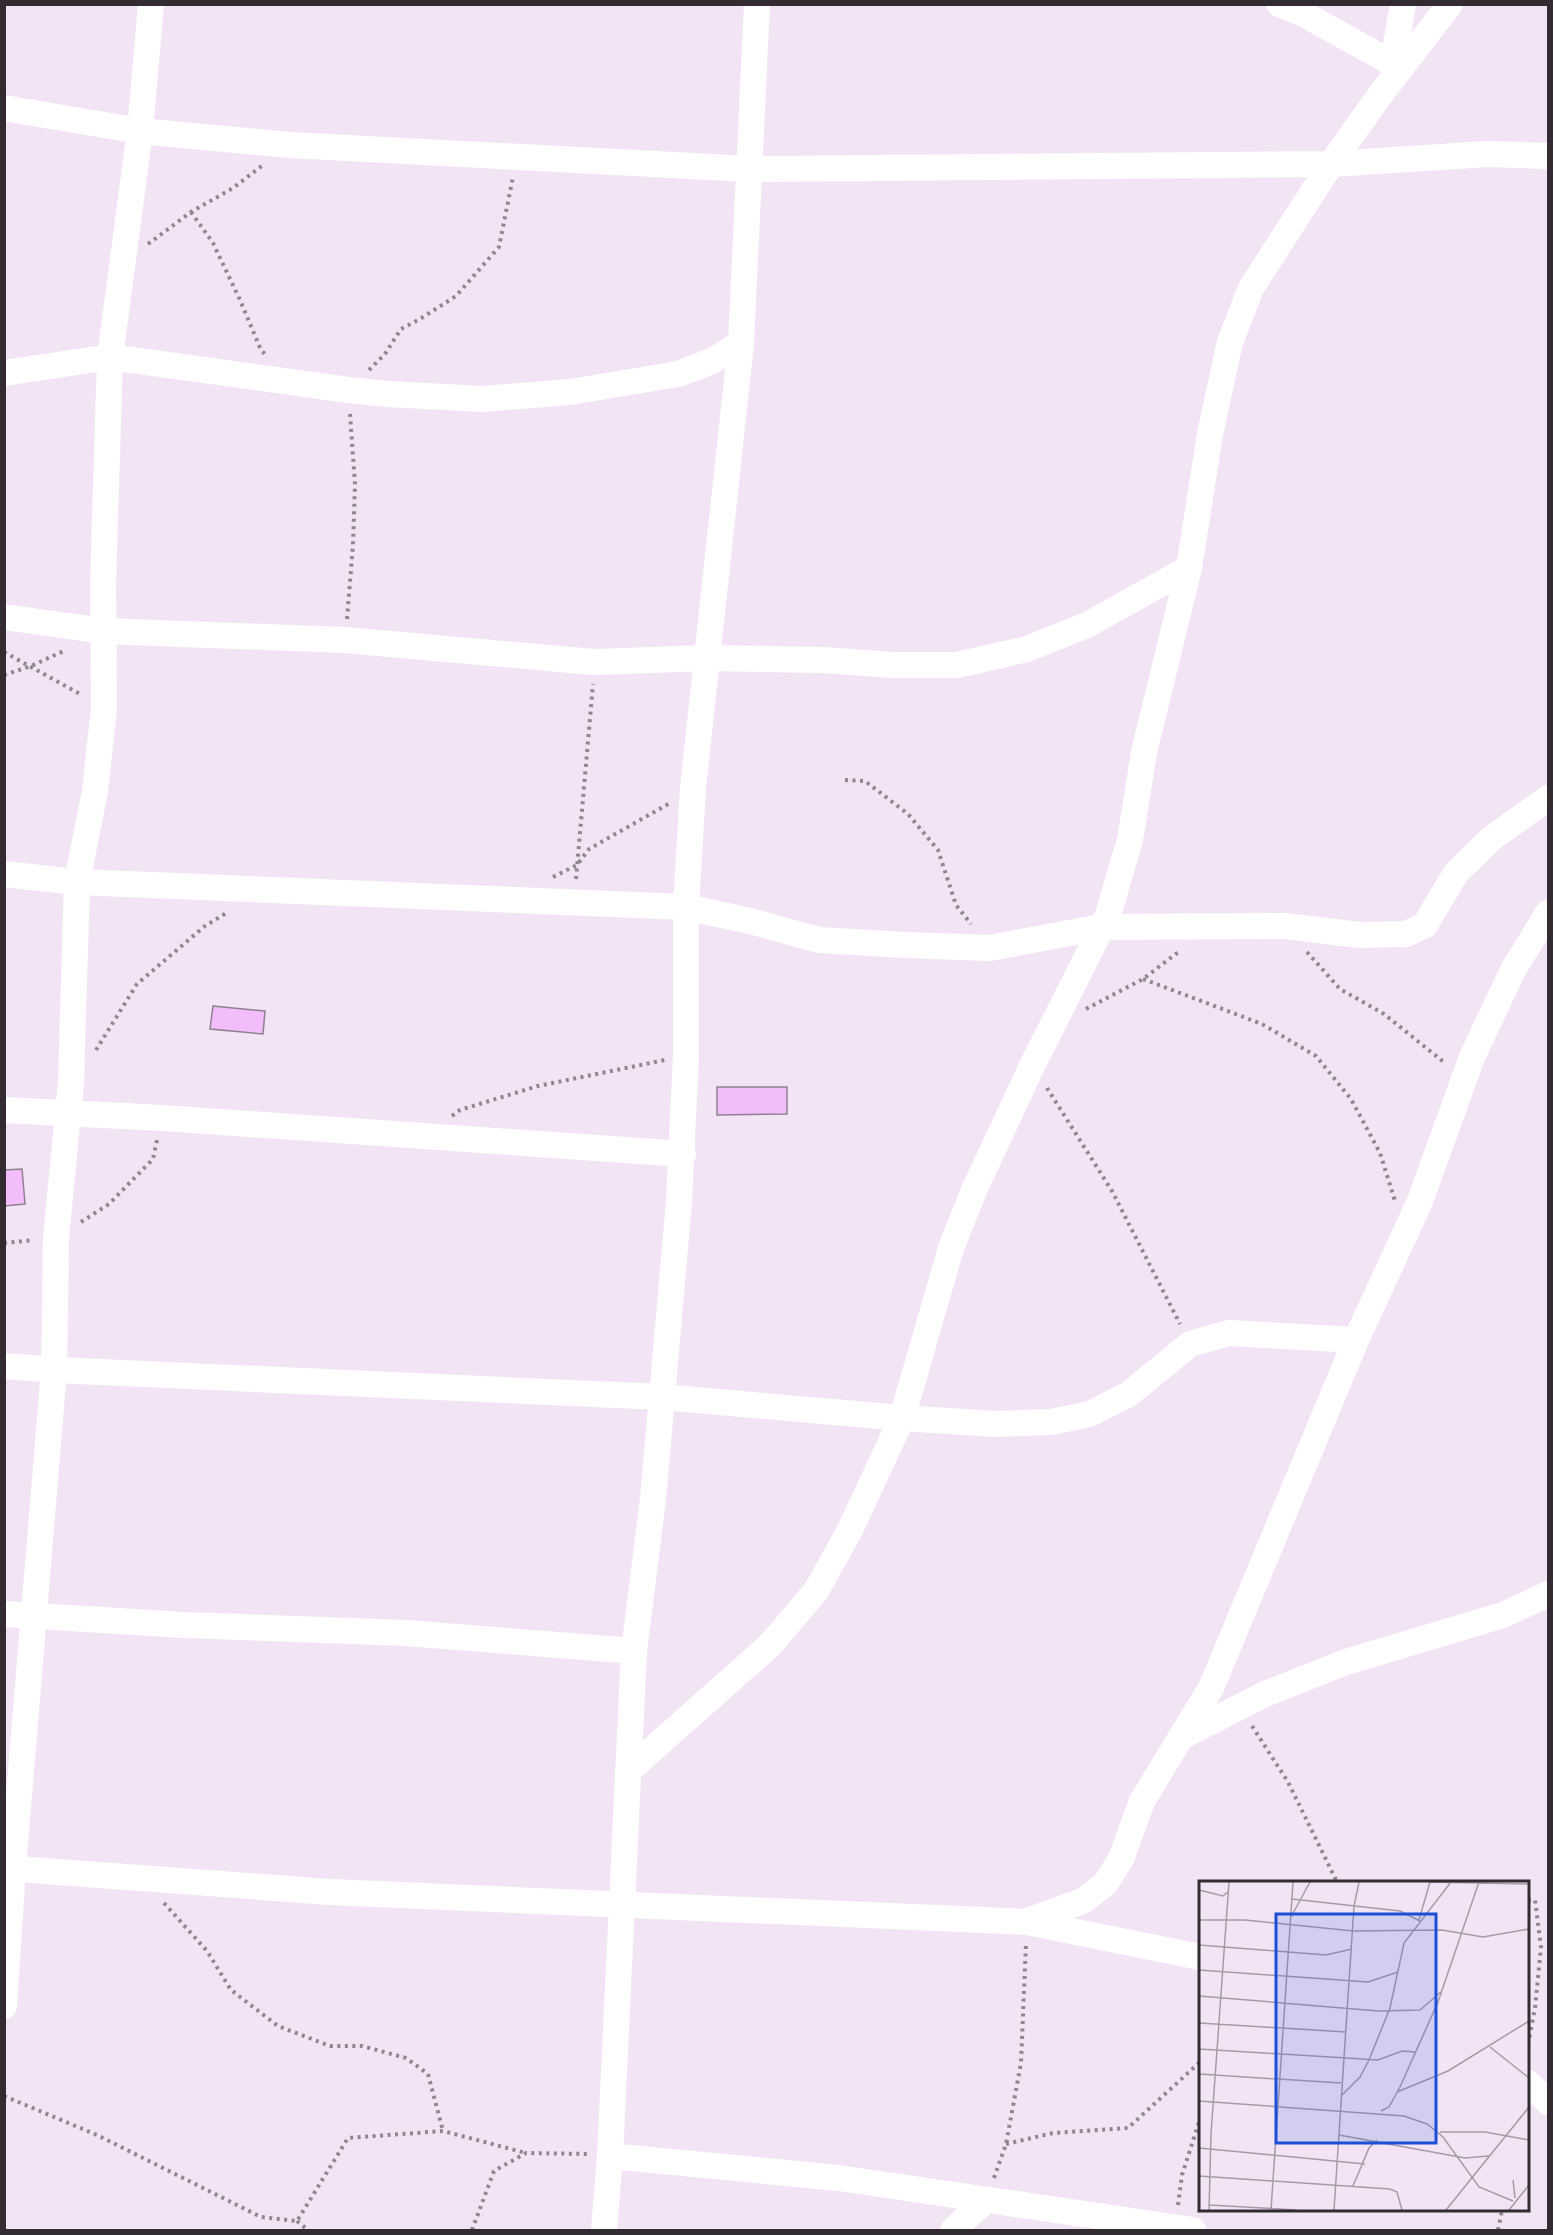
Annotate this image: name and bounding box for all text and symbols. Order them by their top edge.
inset map [1199,1881,1529,2211]

